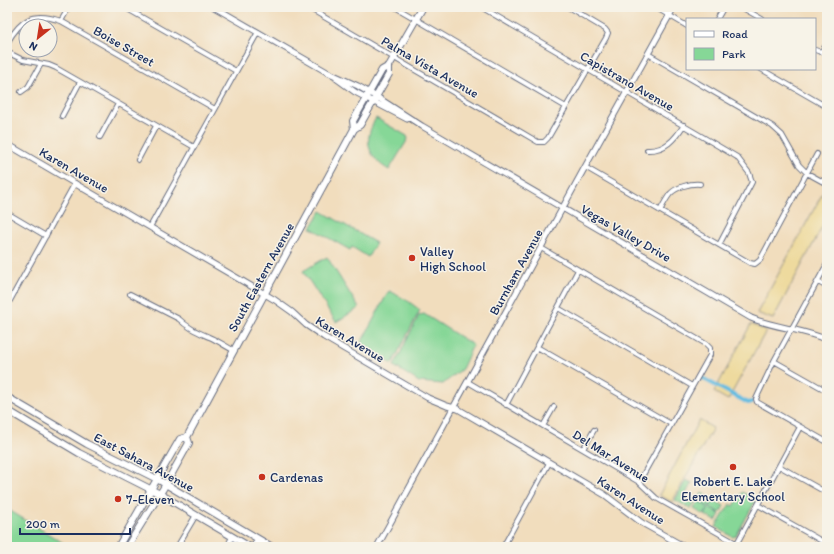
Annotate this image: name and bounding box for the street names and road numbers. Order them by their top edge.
street label: Boise Street [91,23,157,70]
street label: Palma Vista Avenue [379,33,481,101]
street label: Capistrano Avenue [577,48,677,114]
street label: Karen Avenue [37,144,111,196]
street label: Vegas Valley Drive [578,201,674,265]
street label: South Eastern Avenue [225,220,297,334]
street label: Burnham Avenue [486,226,546,318]
street label: Karen Avenue [313,313,387,365]
street label: Del Mar Avenue [570,426,652,486]
street label: East Sahara Avenue [91,429,197,495]
street label: Karen Avenue [594,473,668,527]

